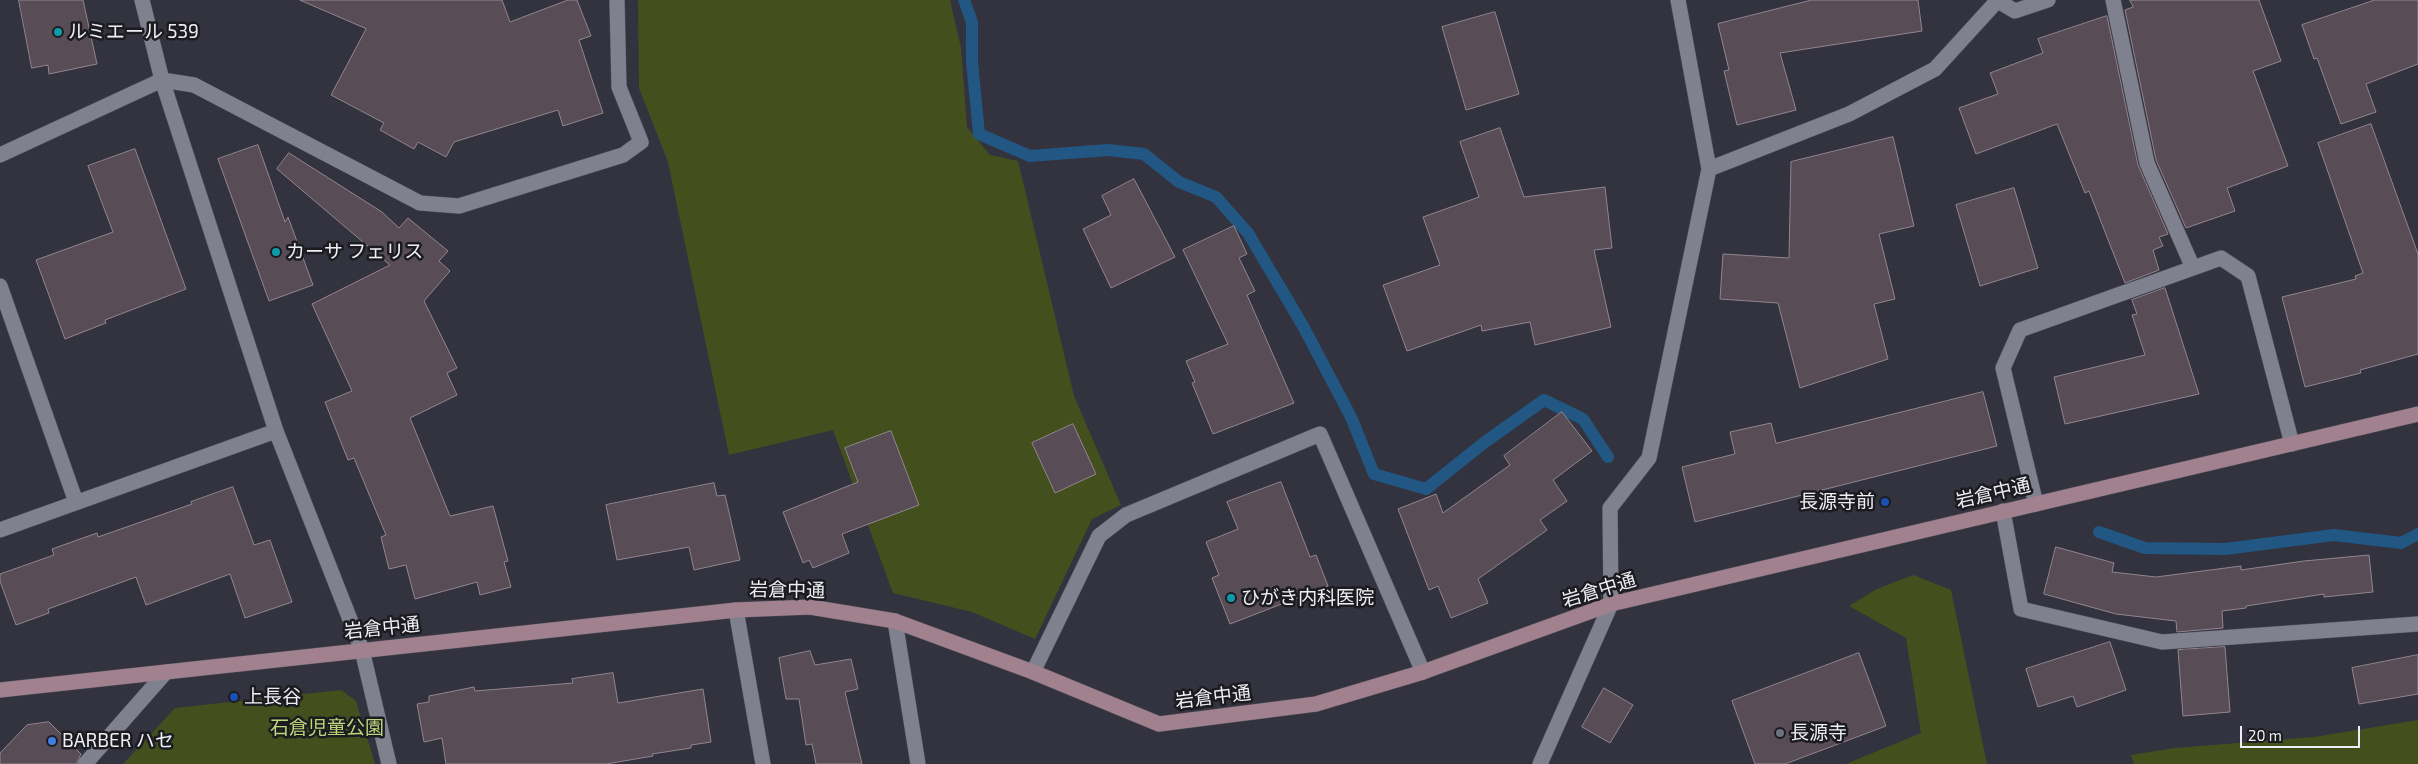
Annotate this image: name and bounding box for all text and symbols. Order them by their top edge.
place label: ルミエール 539 [68,21,199,43]
marker: ルミエール 539 [52,26,64,38]
place label: カーサ フェリス [286,241,423,263]
marker: カーサ フェリス [270,246,282,258]
street label: 岩倉中通 [1953,473,2033,513]
place label: 長源寺前 [1799,491,1875,513]
marker: 長源寺前 [1879,496,1891,508]
street label: 岩倉中通 [1559,568,1639,612]
street label: 岩倉中通 [749,578,825,602]
place label: ひがき内科医院 [1241,587,1374,609]
marker: ひがき内科医院 [1225,592,1237,604]
street label: 岩倉中通 [343,613,421,643]
street label: 岩倉中通 [1174,681,1252,713]
place label: 上長谷 [244,686,301,708]
marker: 上長谷 [228,691,240,703]
scale bar [2243,716,2363,748]
park label: 石倉児童公園 [270,717,384,739]
place label: 長源寺 [1790,722,1847,744]
text: 20 m [2248,726,2282,744]
marker: 長源寺 [1774,727,1786,739]
place label: BARBER ハセ [62,730,174,752]
marker: BARBER ハセ [46,735,58,747]

